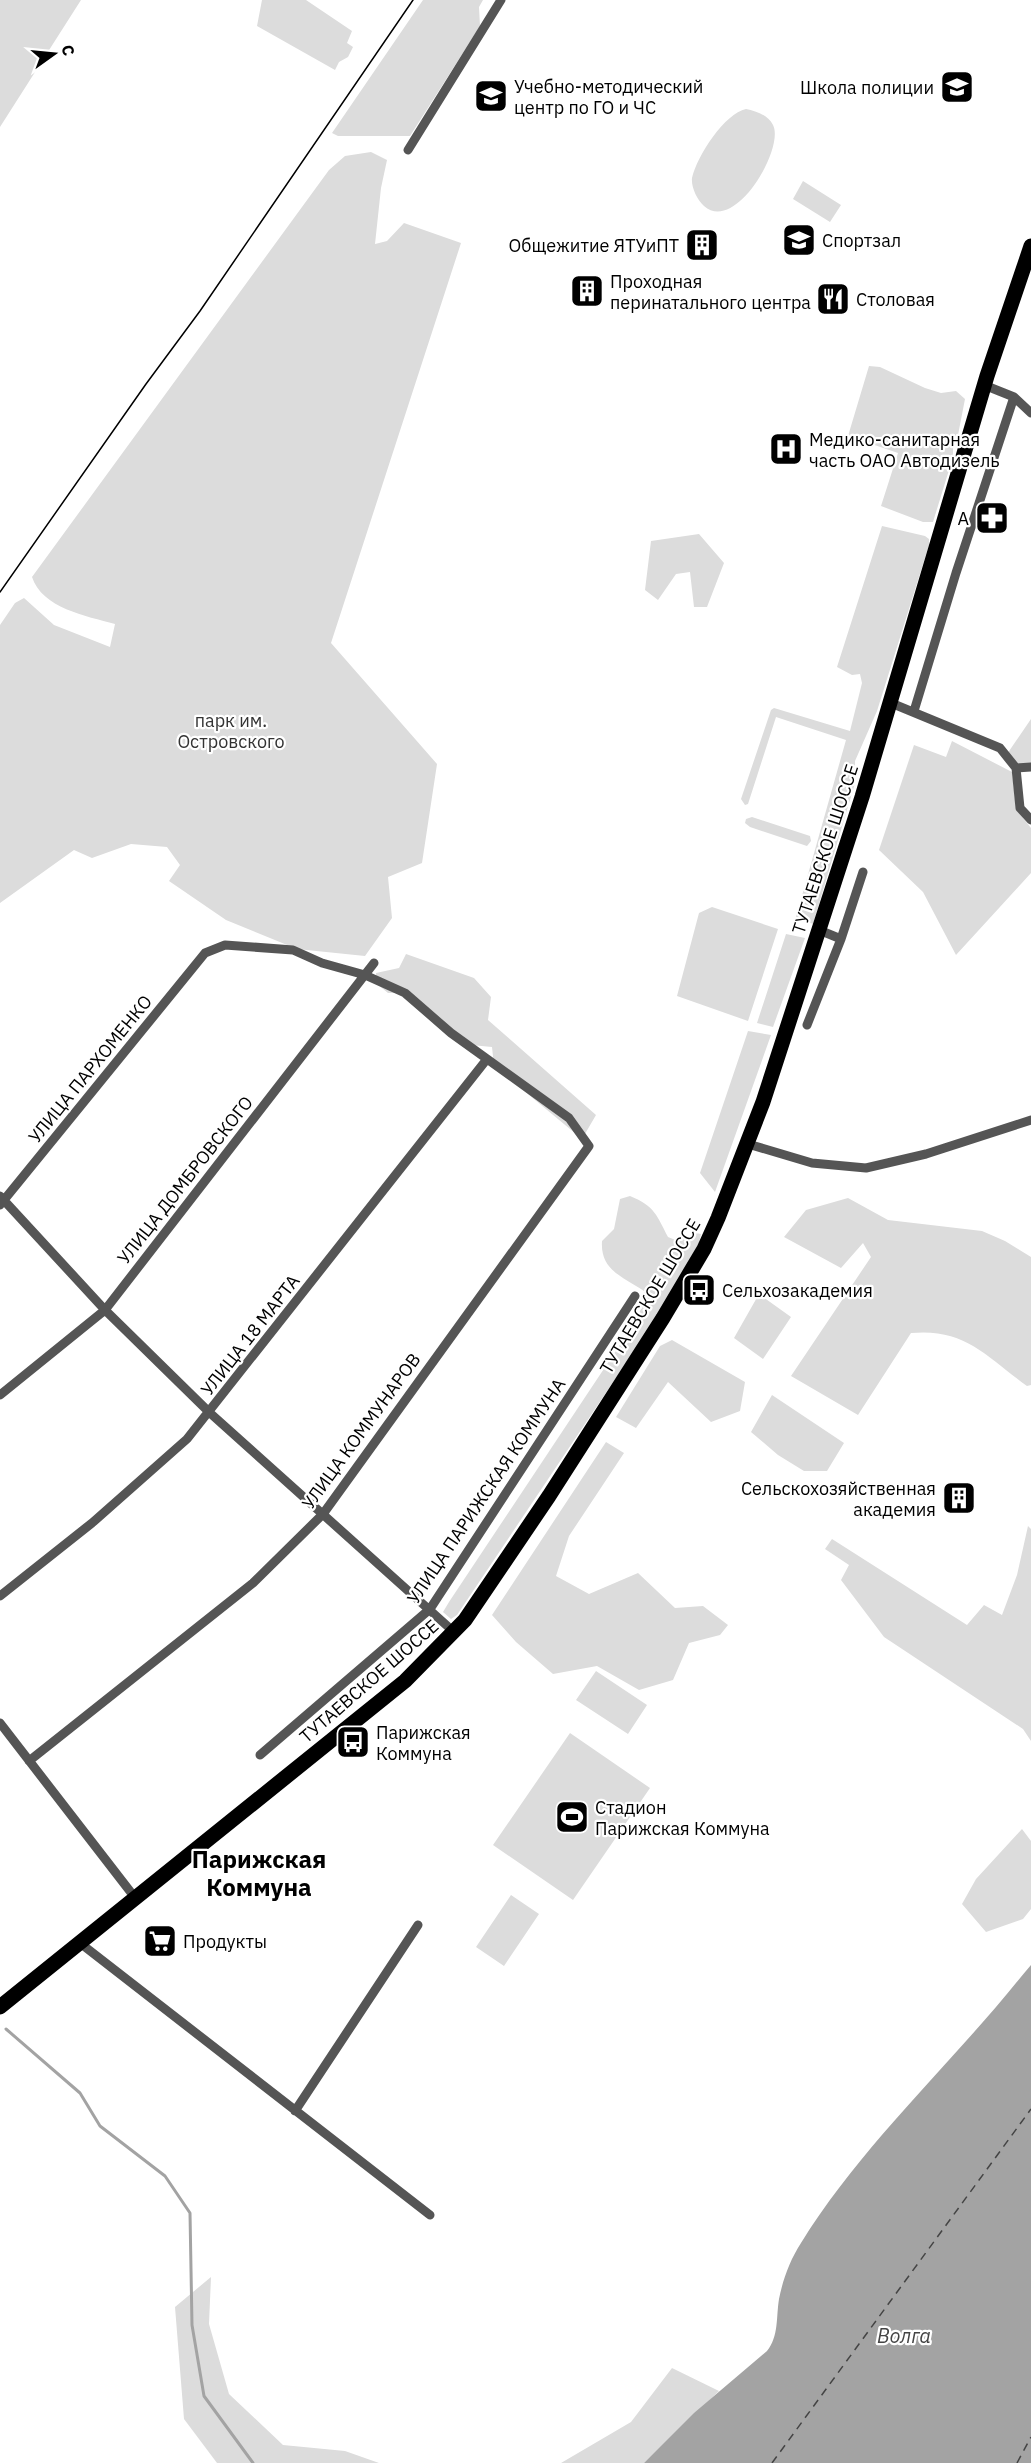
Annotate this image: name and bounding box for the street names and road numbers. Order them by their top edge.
street label: ТУТАЕВСКОЕ ШОССЕ [787,761,863,937]
street label: УЛИЦА ПАРХОМЕНКО [23,990,157,1148]
street label: УЛИЦА ДОМБРОВСКОГО [112,1091,258,1269]
street label: ТУТАЕВСКОЕ ШОССЕ [595,1214,705,1378]
street label: УЛИЦА 18 МАРТА [196,1270,305,1400]
street label: УЛИЦА КОММУНАРОВ [297,1348,425,1514]
street label: УЛИЦА ПАРИЖСКАЯ КОММУНА [402,1373,571,1608]
street label: ТУТАЕВСКОЕ ШОССЕ [295,1614,443,1748]

